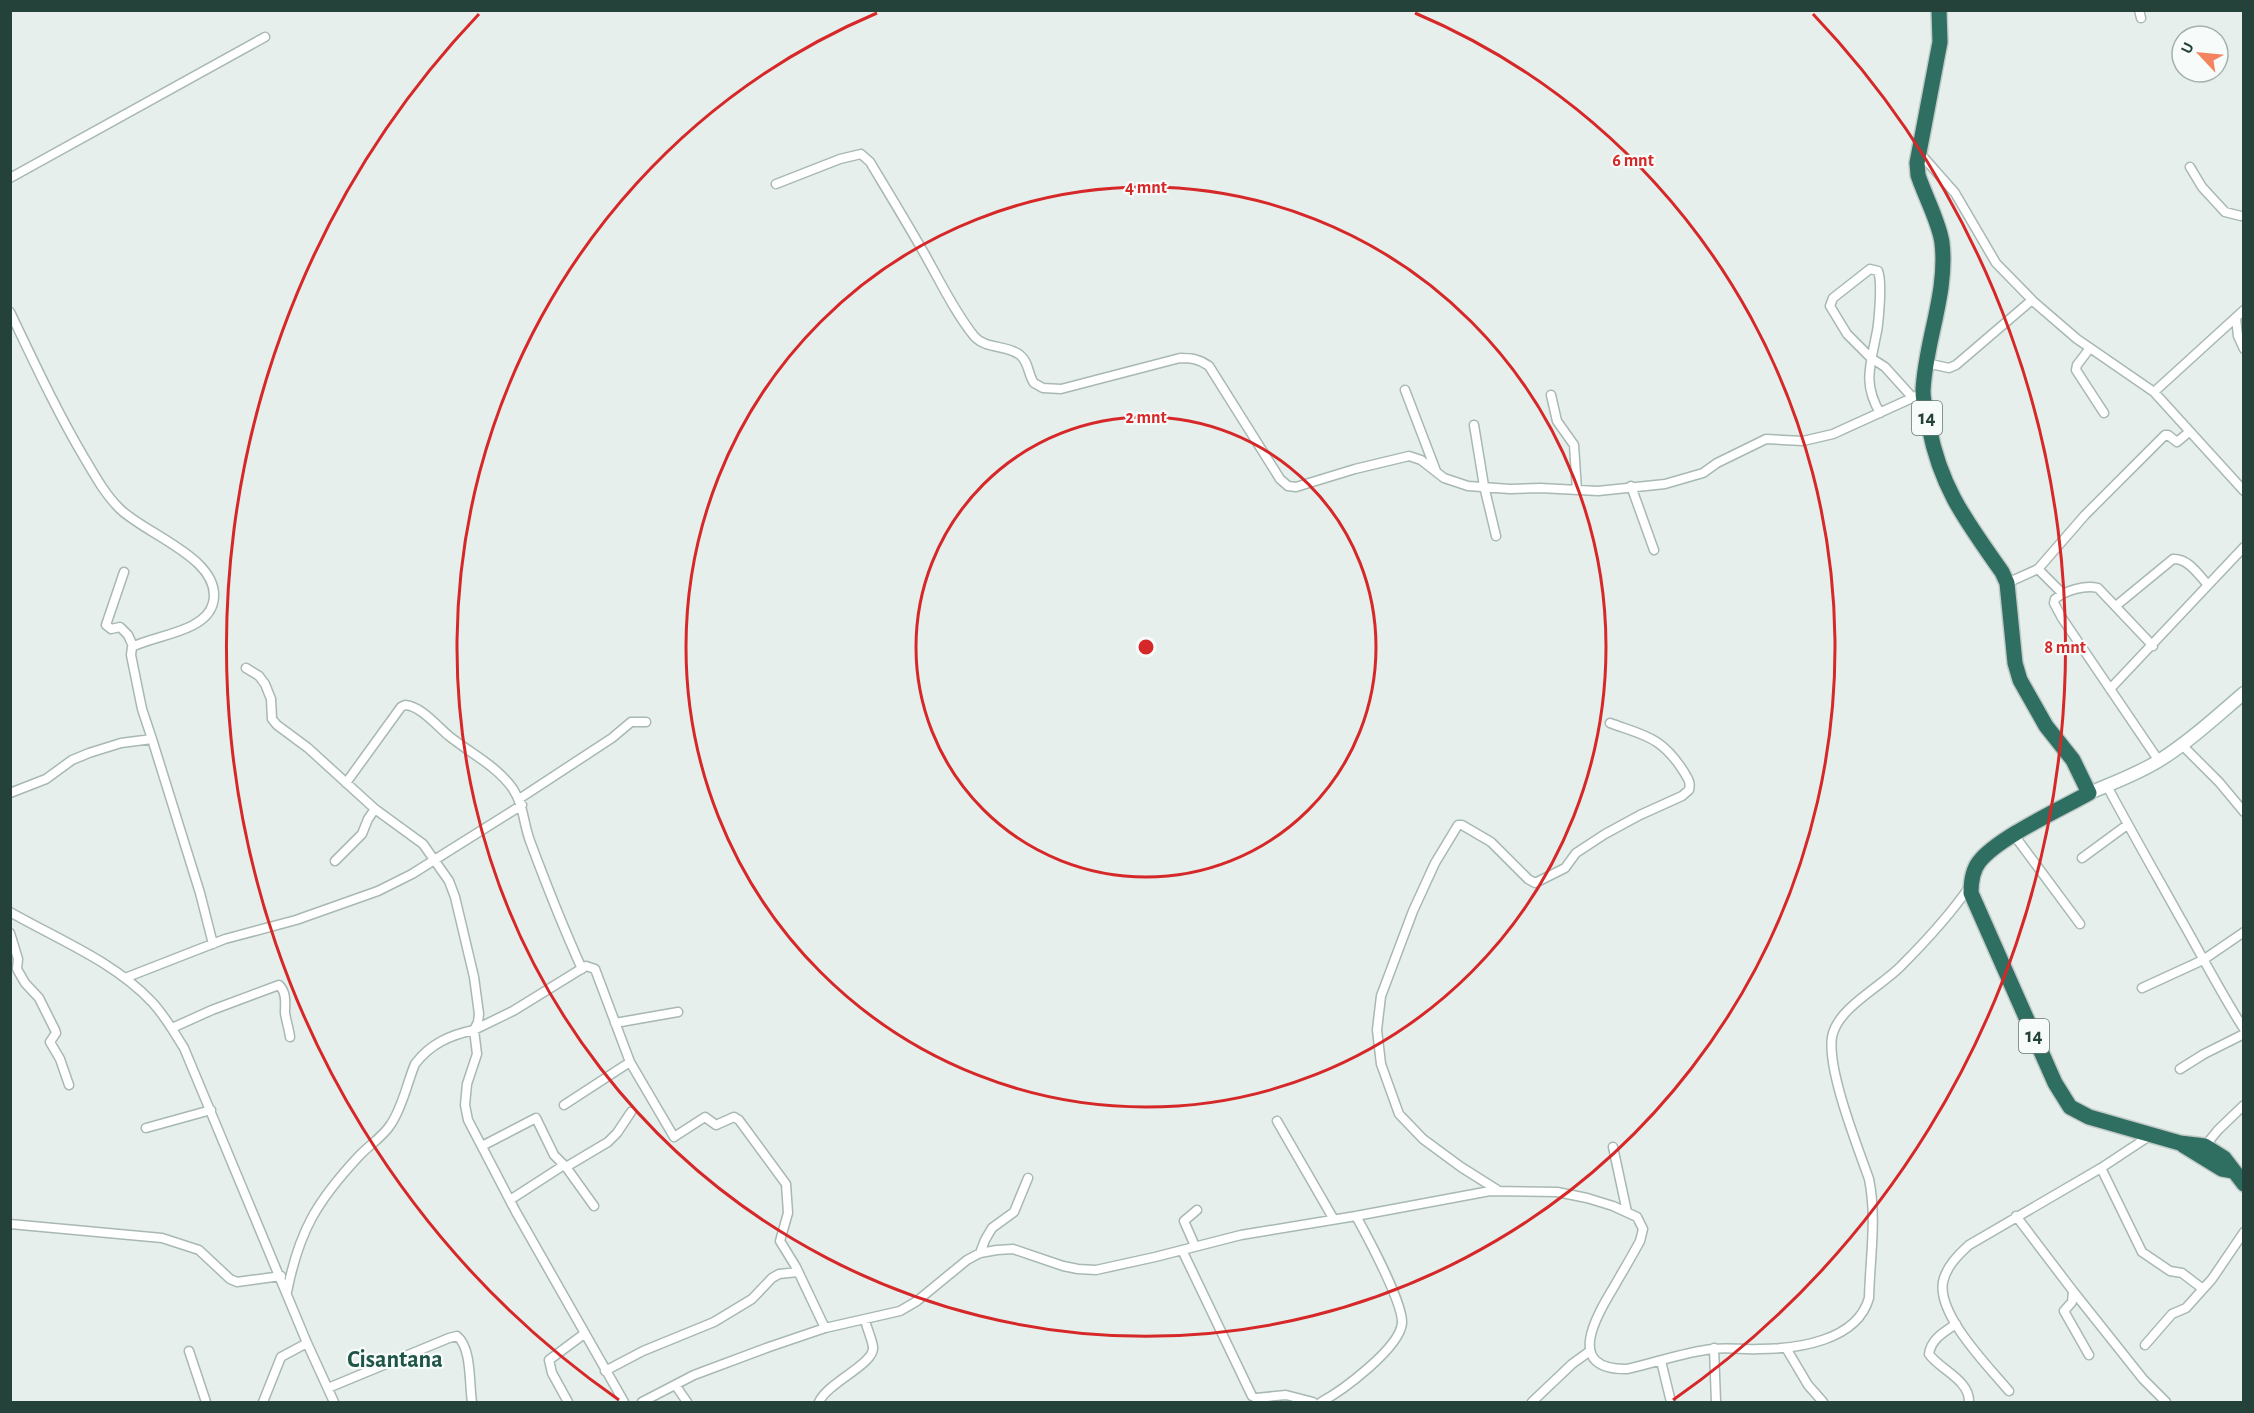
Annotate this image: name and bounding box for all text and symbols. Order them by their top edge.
north arrow [2170,24,2230,84]
text: U [2178,40,2197,56]
text: 6 mnt [1612,152,1654,170]
text: 4 mnt [1125,179,1167,197]
road number: 14 [1912,401,1942,435]
text: 2 mnt [1125,409,1167,427]
centre of rings [1136,637,1156,657]
text: 8 mnt [2044,639,2086,657]
road number: 14 [2019,1019,2049,1053]
district label: Cisantana [347,1348,443,1372]

